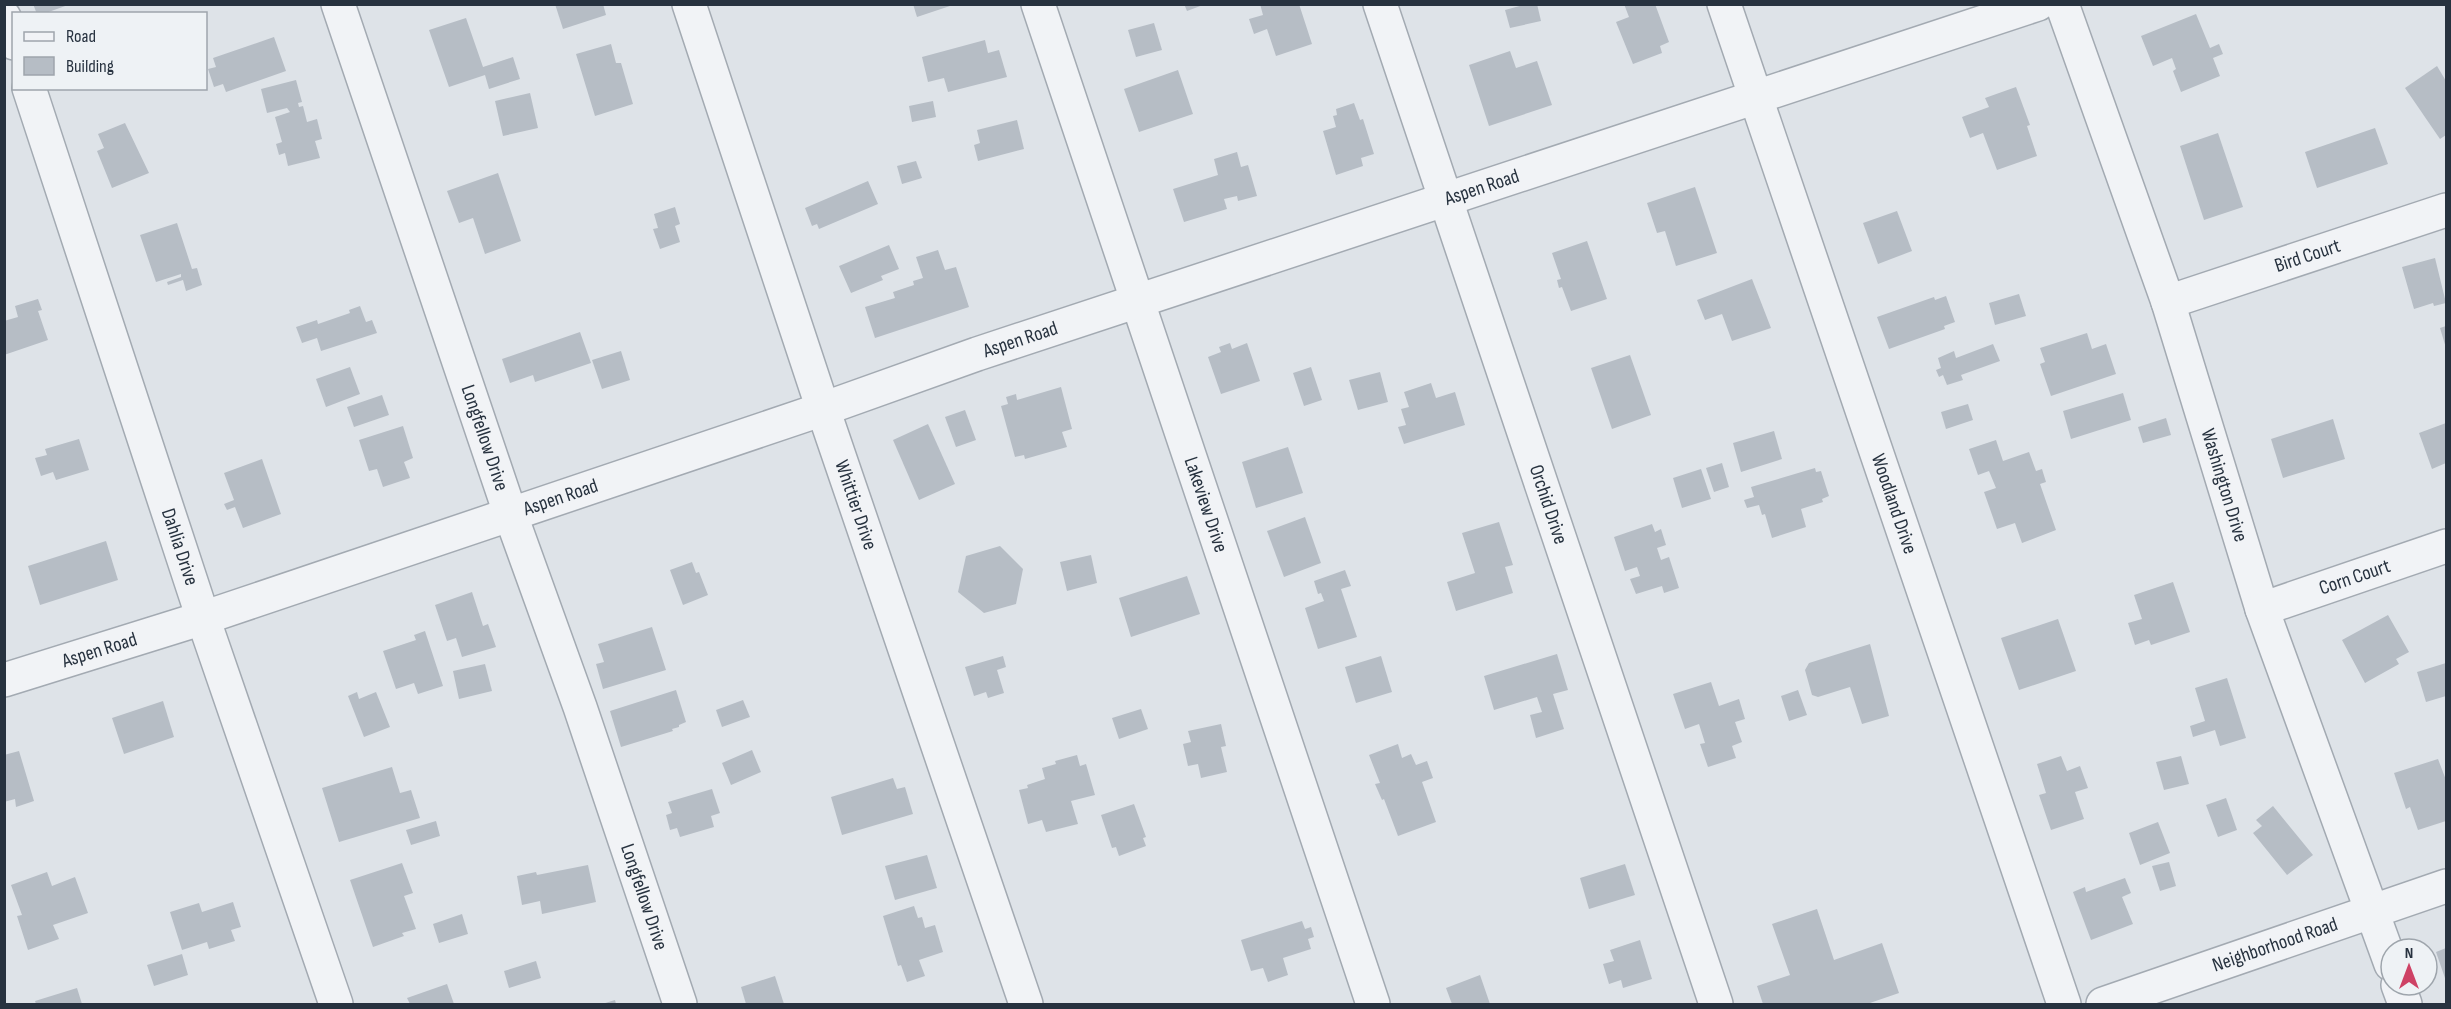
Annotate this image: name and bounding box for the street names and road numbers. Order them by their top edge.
street label: Aspen Road [1441,164,1522,211]
street label: Bird Court [2272,234,2344,278]
street label: Aspen Road [979,316,1061,363]
street label: Longfellow Drive [456,382,514,494]
street label: Washington Drive [2196,426,2253,545]
street label: Woodland Drive [1866,451,1922,557]
street label: Lakeview Drive [1179,454,1233,555]
street label: Whittier Drive [829,457,882,553]
street label: Orchid Drive [1524,462,1573,547]
street label: Aspen Road [519,474,601,521]
street label: Dahlia Drive [156,505,203,589]
street label: Corn Court [2316,554,2393,601]
street label: Aspen Road [58,627,140,673]
street label: Longfellow Drive [615,841,673,953]
street label: Neighborhood Road [2209,912,2341,977]

